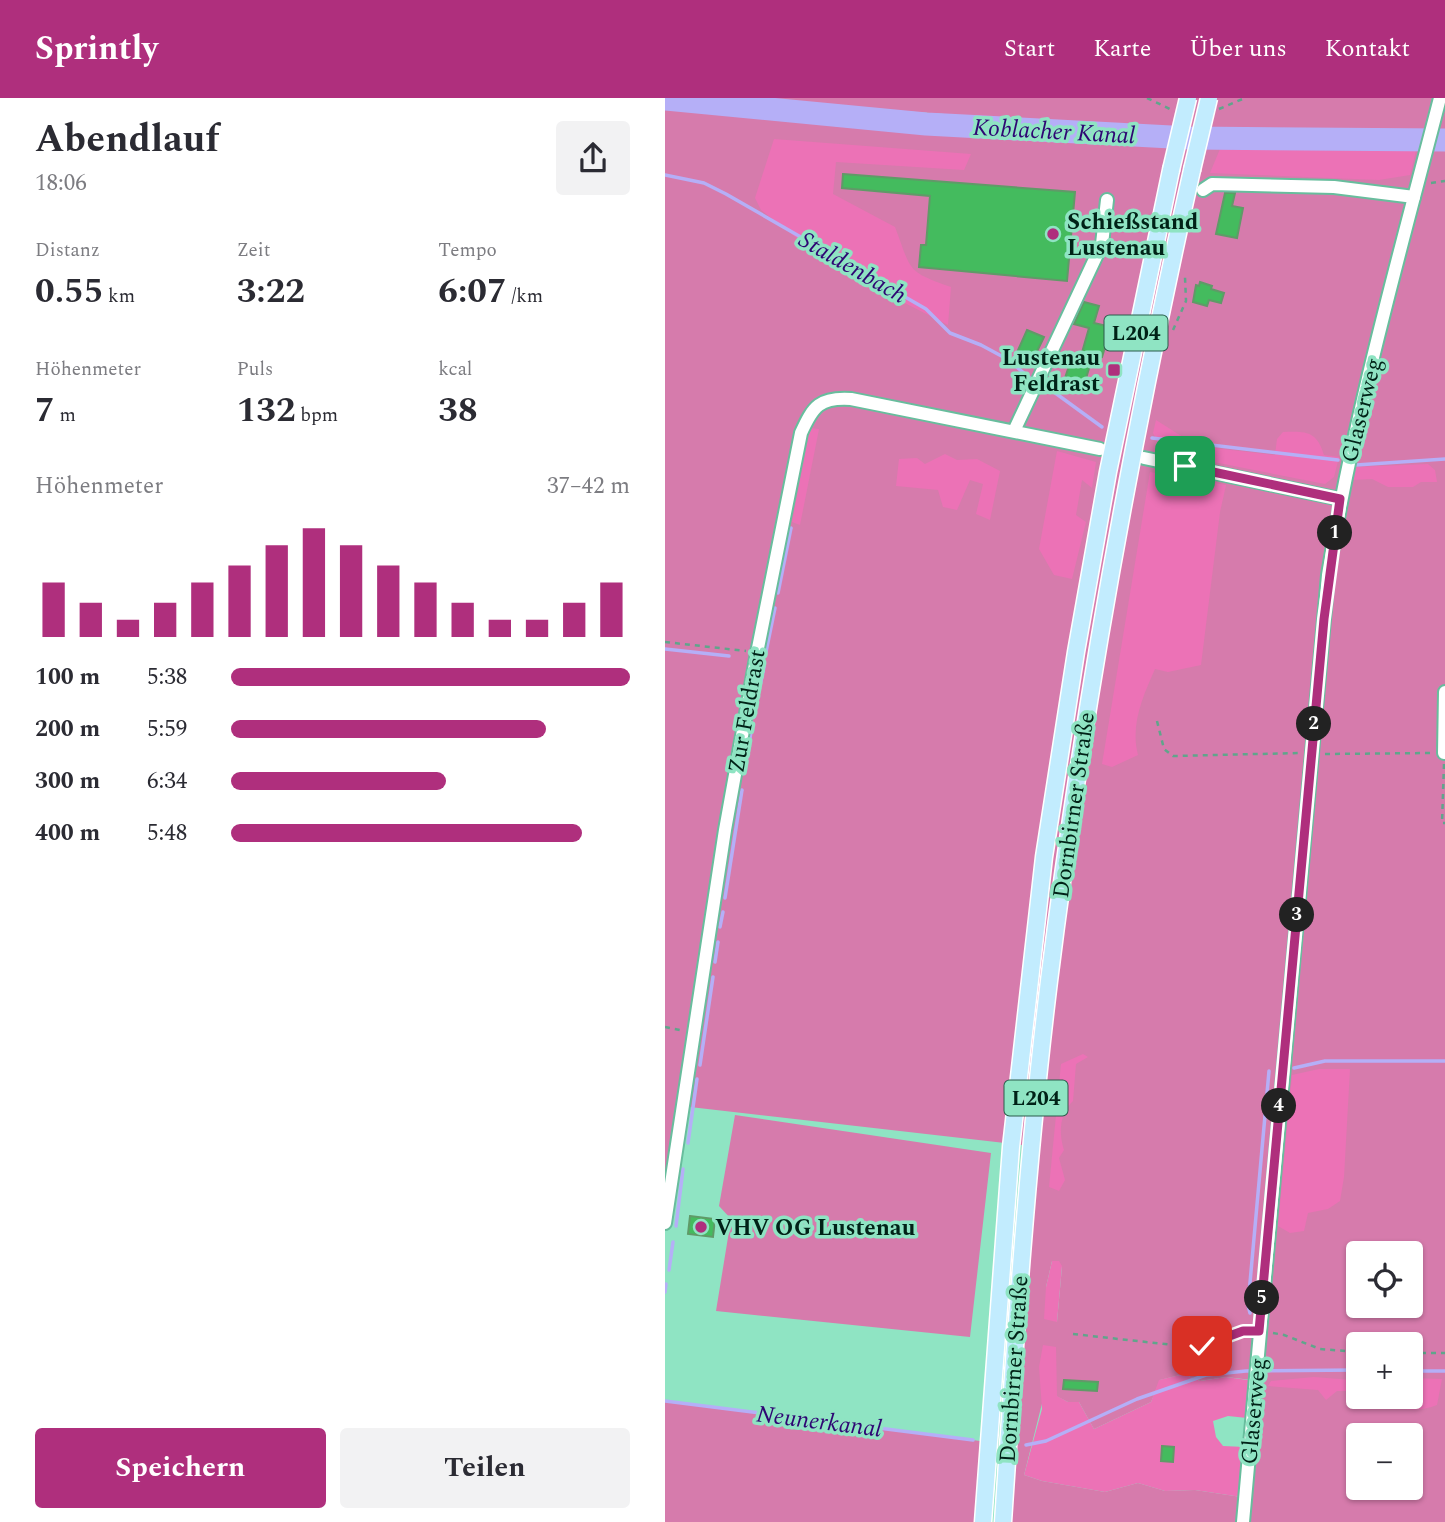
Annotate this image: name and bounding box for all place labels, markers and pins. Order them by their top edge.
place label: Schießstand Lustenau [1067,205,1199,266]
marker: Schießstand Lustenau [1045,226,1061,242]
place label: Lustenau Feldrast [1002,341,1100,402]
marker: Lustenau Feldrast [1106,362,1122,378]
pin [1155,436,1215,496]
pin: 1 [1317,516,1353,550]
pin: 2 [1297,706,1331,742]
pin: 3 [1279,898,1315,932]
pin: 4 [1261,1088,1297,1124]
place label: VHV OG Lustenau [715,1211,916,1246]
marker: VHV OG Lustenau [693,1219,709,1235]
pin: 5 [1245,1280,1279,1316]
pin [1172,1316,1232,1376]

